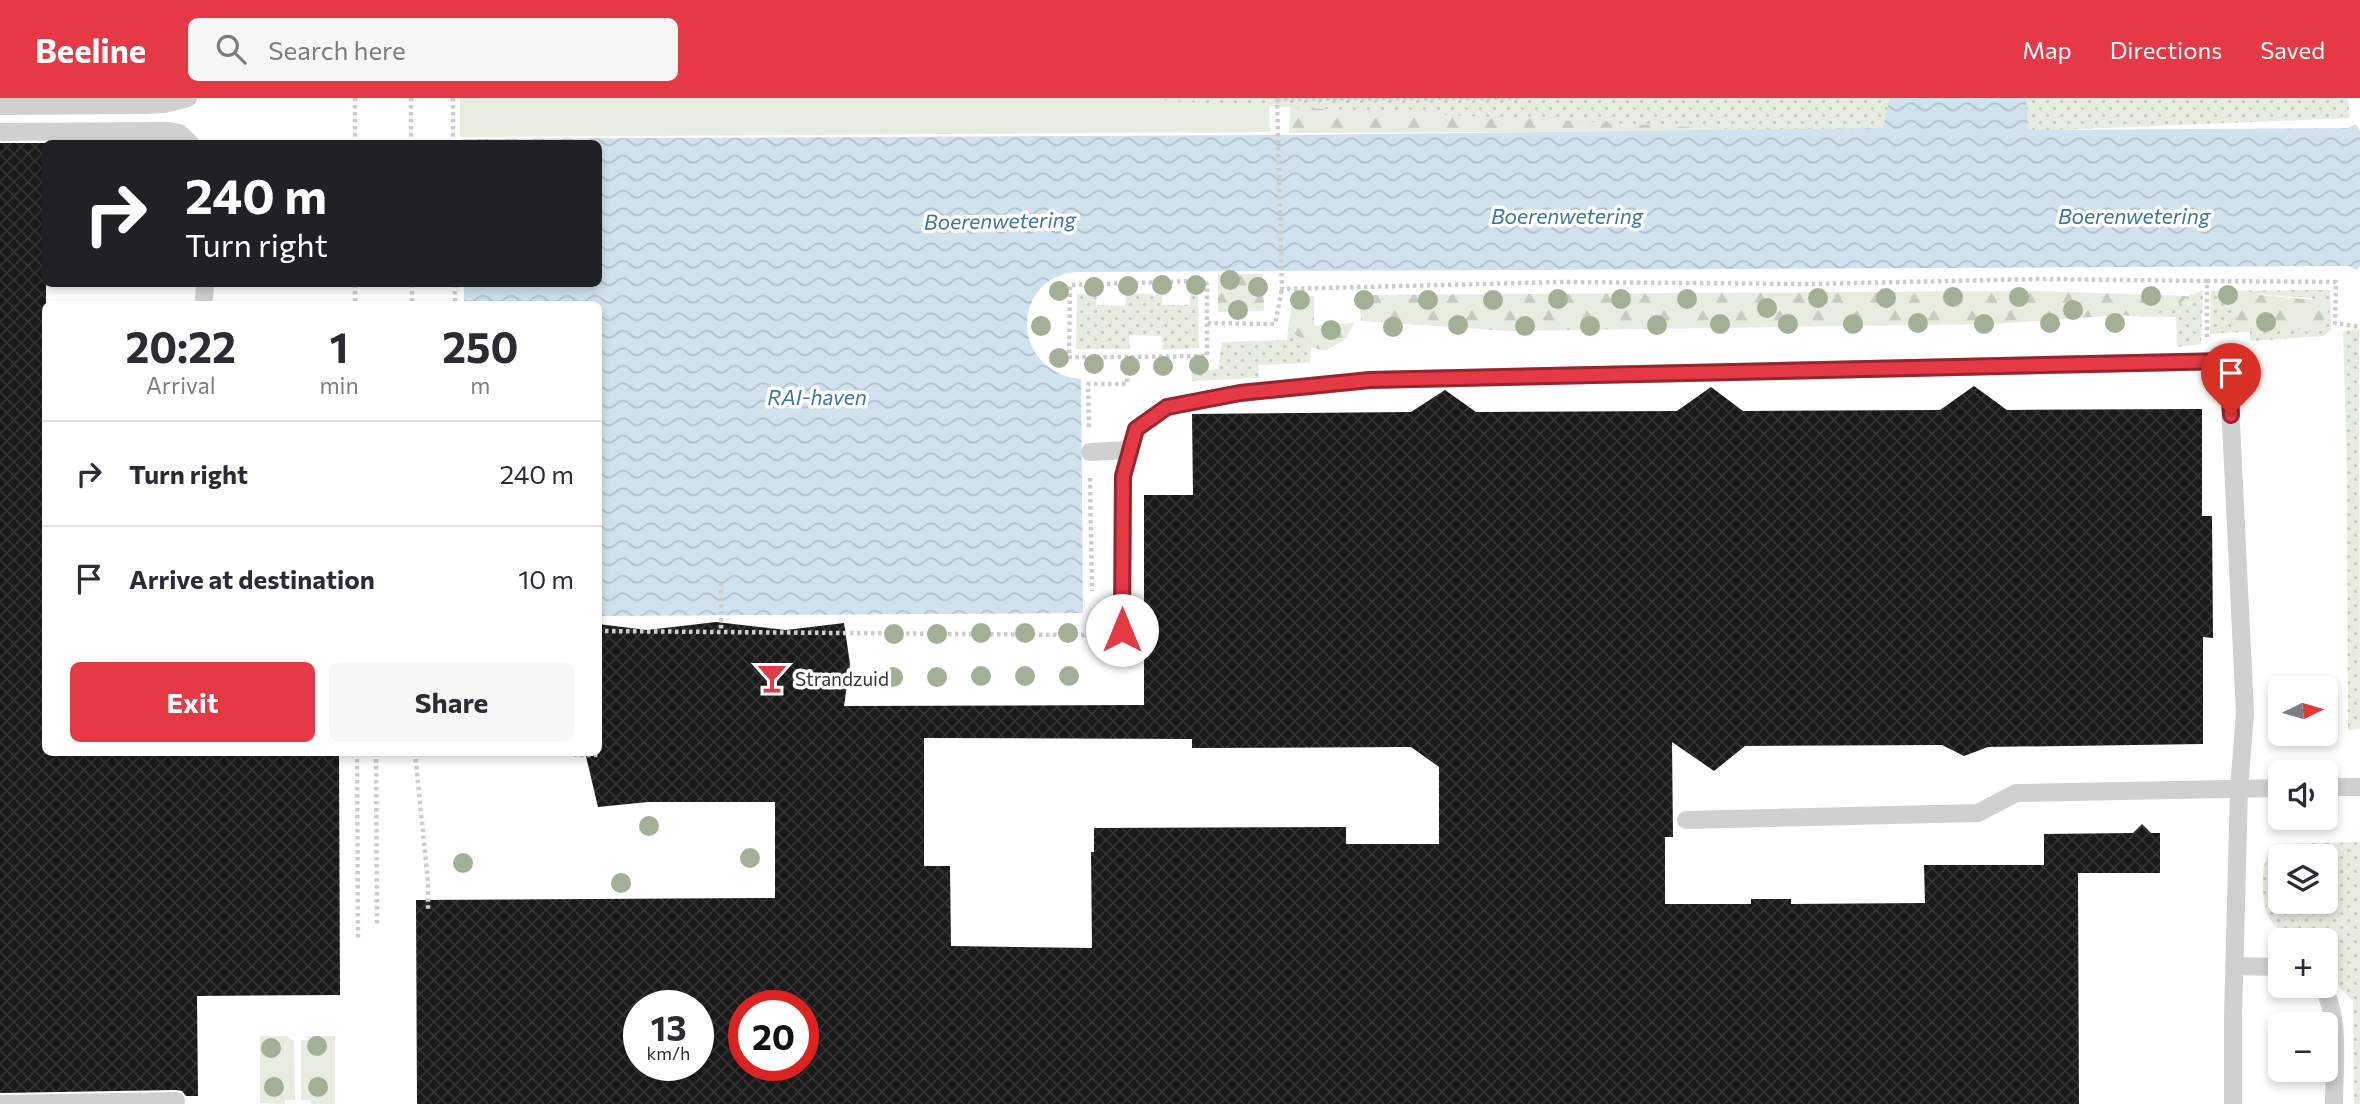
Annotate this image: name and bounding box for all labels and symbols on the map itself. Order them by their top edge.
water label: Boerenwetering [1491,203,1645,228]
water label: Boerenwetering [2058,203,2212,228]
water label: Boerenwetering [924,206,1078,234]
pin [2201,343,2261,415]
water label: RAI-haven [767,384,867,409]
position arrow [1085,593,1159,667]
bar icon: Strandzuid [755,661,789,695]
place label: Strandzuid [795,667,889,690]
north arrow [2268,676,2338,746]
speed limit sign: 20 [728,990,819,1081]

